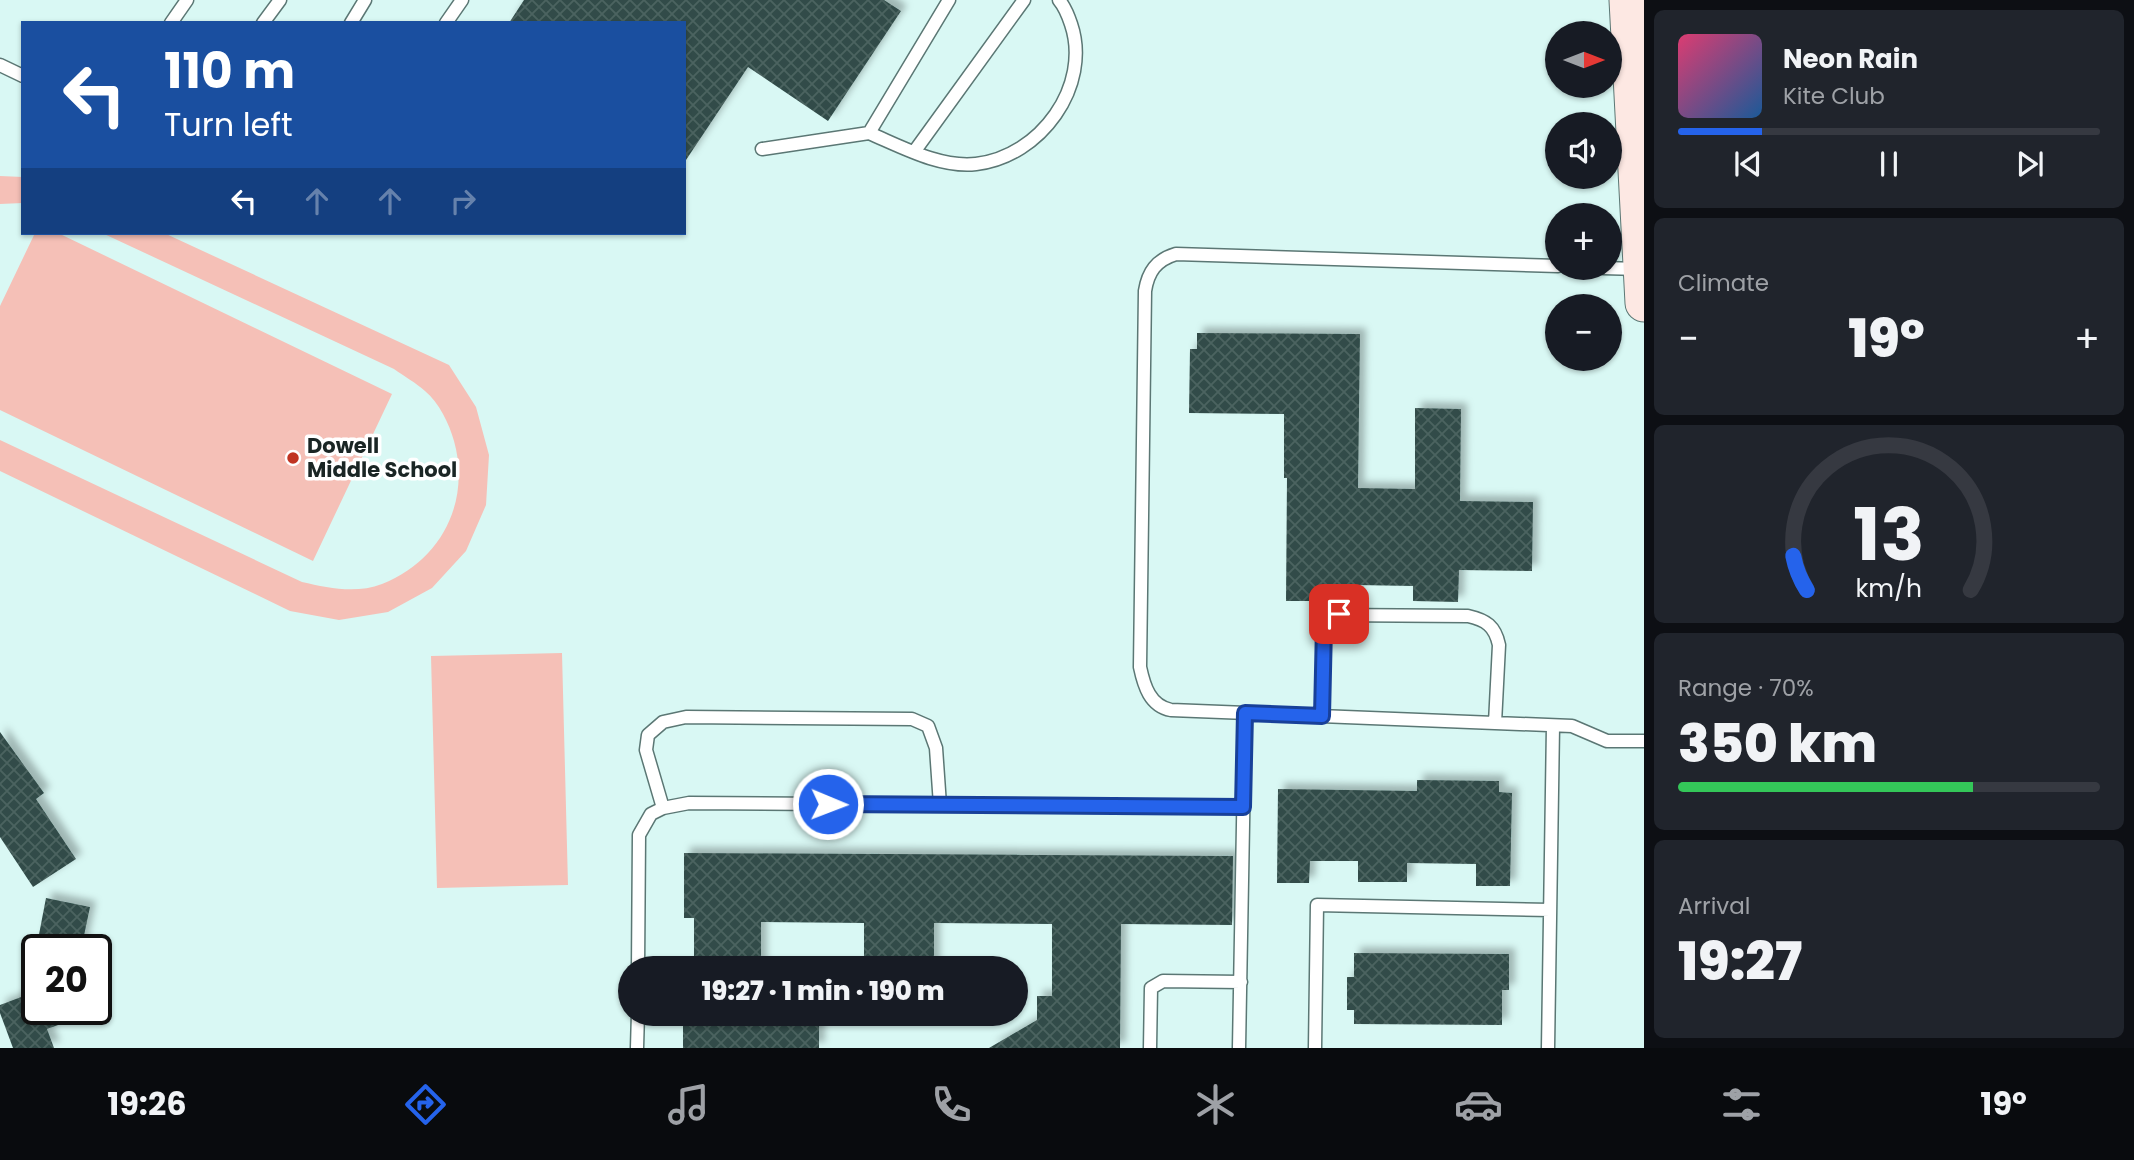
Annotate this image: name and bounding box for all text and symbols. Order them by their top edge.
north arrow [1545,21,1622,98]
map controls [1545,21,1622,371]
text: 110 m [164,37,295,105]
text: Neon Rain [1783,41,1918,77]
icon: left [49,49,140,140]
text: Kite Club [1783,80,1885,112]
text: Turn left [164,102,293,147]
button: sound [1545,112,1622,189]
icon: previous [1729,145,1767,183]
icon: pause [1870,145,1908,183]
icon: next [2011,145,2049,183]
icon: left [225,182,263,220]
icon: ahead [298,182,336,220]
icon: ahead [371,182,409,220]
icon: right [444,182,482,220]
button: + [1545,203,1622,280]
text: Climate [1678,267,1769,299]
button: − [1545,294,1622,371]
text: 19° [1848,302,1925,375]
text: − [1678,312,1699,365]
text: + [2074,312,2100,365]
place label: Dowell Middle School [307,431,457,484]
marker: Dowell Middle School [285,450,301,466]
text: 13 [1853,484,1925,585]
text: km/h [1856,571,1922,606]
pin [1309,584,1369,644]
icon: arrive [1320,595,1358,633]
text: Range · 70% [1678,672,1814,704]
text: 350 km [1678,707,1877,780]
position arrow [791,767,865,841]
text: Arrival [1678,890,1750,922]
text: 19:27 [1678,925,1802,998]
speed limit sign: 20 [21,934,112,1025]
text: 19:27 · 1 min · 190 m [702,973,945,1009]
icon: directions [401,1080,450,1129]
icon: music [664,1080,713,1129]
icon: phone [927,1080,976,1129]
icon: climate [1191,1080,1240,1129]
icon: car [1454,1080,1503,1129]
icon: filters [1717,1080,1766,1129]
text: 19:26 [107,1081,187,1126]
text: 19° [1980,1081,2027,1126]

